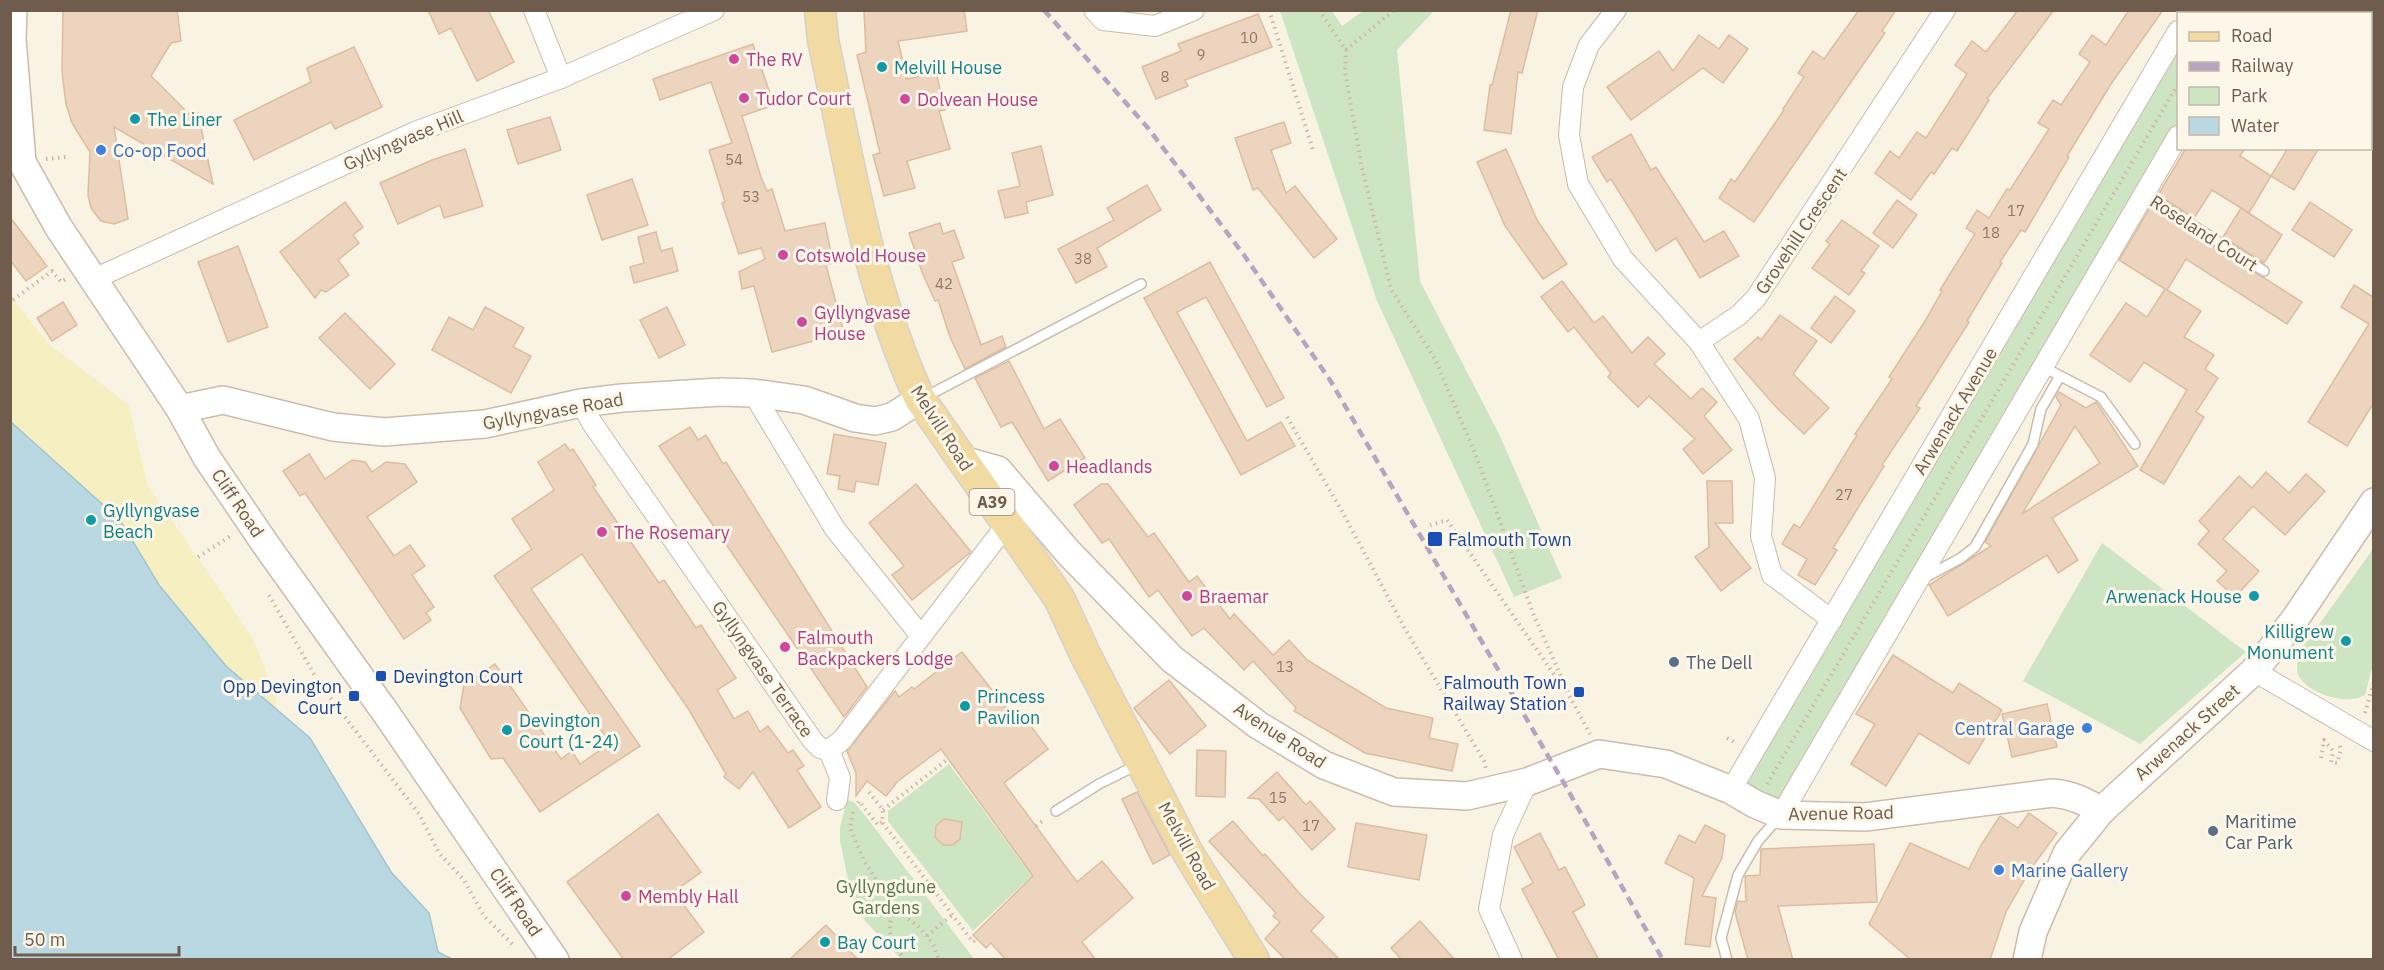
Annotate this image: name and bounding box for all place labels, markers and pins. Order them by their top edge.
place label: The RV [746,48,803,71]
marker: The RV [727,52,741,66]
place label: Melvill House [894,56,1002,79]
marker: Melvill House [875,60,889,74]
place label: Tudor Court [756,87,851,110]
place label: Dolvean House [917,88,1038,111]
marker: Tudor Court [737,91,751,105]
marker: Dolvean House [898,92,912,106]
place label: The Liner [147,108,222,131]
marker: The Liner [128,112,142,126]
place label: Co-op Food [113,139,207,162]
marker: Co-op Food [94,143,108,157]
place label: Cotswold House [795,244,926,267]
marker: Cotswold House [776,248,790,262]
place label: Gyllyngvase House [814,301,911,345]
marker: Gyllyngvase House [795,315,809,329]
place label: Headlands [1066,455,1153,478]
marker: Headlands [1047,459,1061,473]
place label: Gyllyngvase Beach [103,499,200,543]
marker: Gyllyngvase Beach [84,513,98,527]
place label: The Rosemary [614,521,730,544]
marker: The Rosemary [595,525,609,539]
place label: Falmouth Town [1448,528,1572,551]
marker: Falmouth Town [1426,530,1444,548]
place label: Braemar [1199,585,1269,608]
place label: Arwenack House [2106,585,2242,608]
marker: Braemar [1180,589,1194,603]
marker: Arwenack House [2247,589,2261,603]
place label: Killigrew Monument [2247,620,2334,664]
place label: Falmouth Backpackers Lodge [797,626,953,670]
marker: Killigrew Monument [2339,634,2353,648]
marker: Falmouth Backpackers Lodge [778,640,792,654]
place label: The Dell [1686,651,1752,674]
marker: The Dell [1667,655,1681,669]
place label: Devington Court [393,665,523,688]
marker: Devington Court [374,669,388,683]
place label: Falmouth Town Railway Station [1443,671,1567,715]
place label: Opp Devington Court [223,675,342,719]
place label: Princess Pavilion [977,685,1045,729]
marker: Falmouth Town Railway Station [1572,685,1586,699]
marker: Opp Devington Court [347,689,361,703]
marker: Princess Pavilion [958,699,972,713]
place label: Devington Court (1-24) [519,709,619,753]
place label: Central Garage [1955,717,2075,740]
marker: Central Garage [2080,721,2094,735]
marker: Devington Court (1-24) [500,723,514,737]
place label: Maritime Car Park [2225,810,2297,854]
marker: Maritime Car Park [2206,824,2220,838]
place label: Marine Gallery [2011,859,2128,882]
marker: Marine Gallery [1992,863,2006,877]
place label: Membly Hall [638,885,739,908]
marker: Membly Hall [619,889,633,903]
place label: Bay Court [837,931,916,954]
marker: Bay Court [818,935,832,949]

